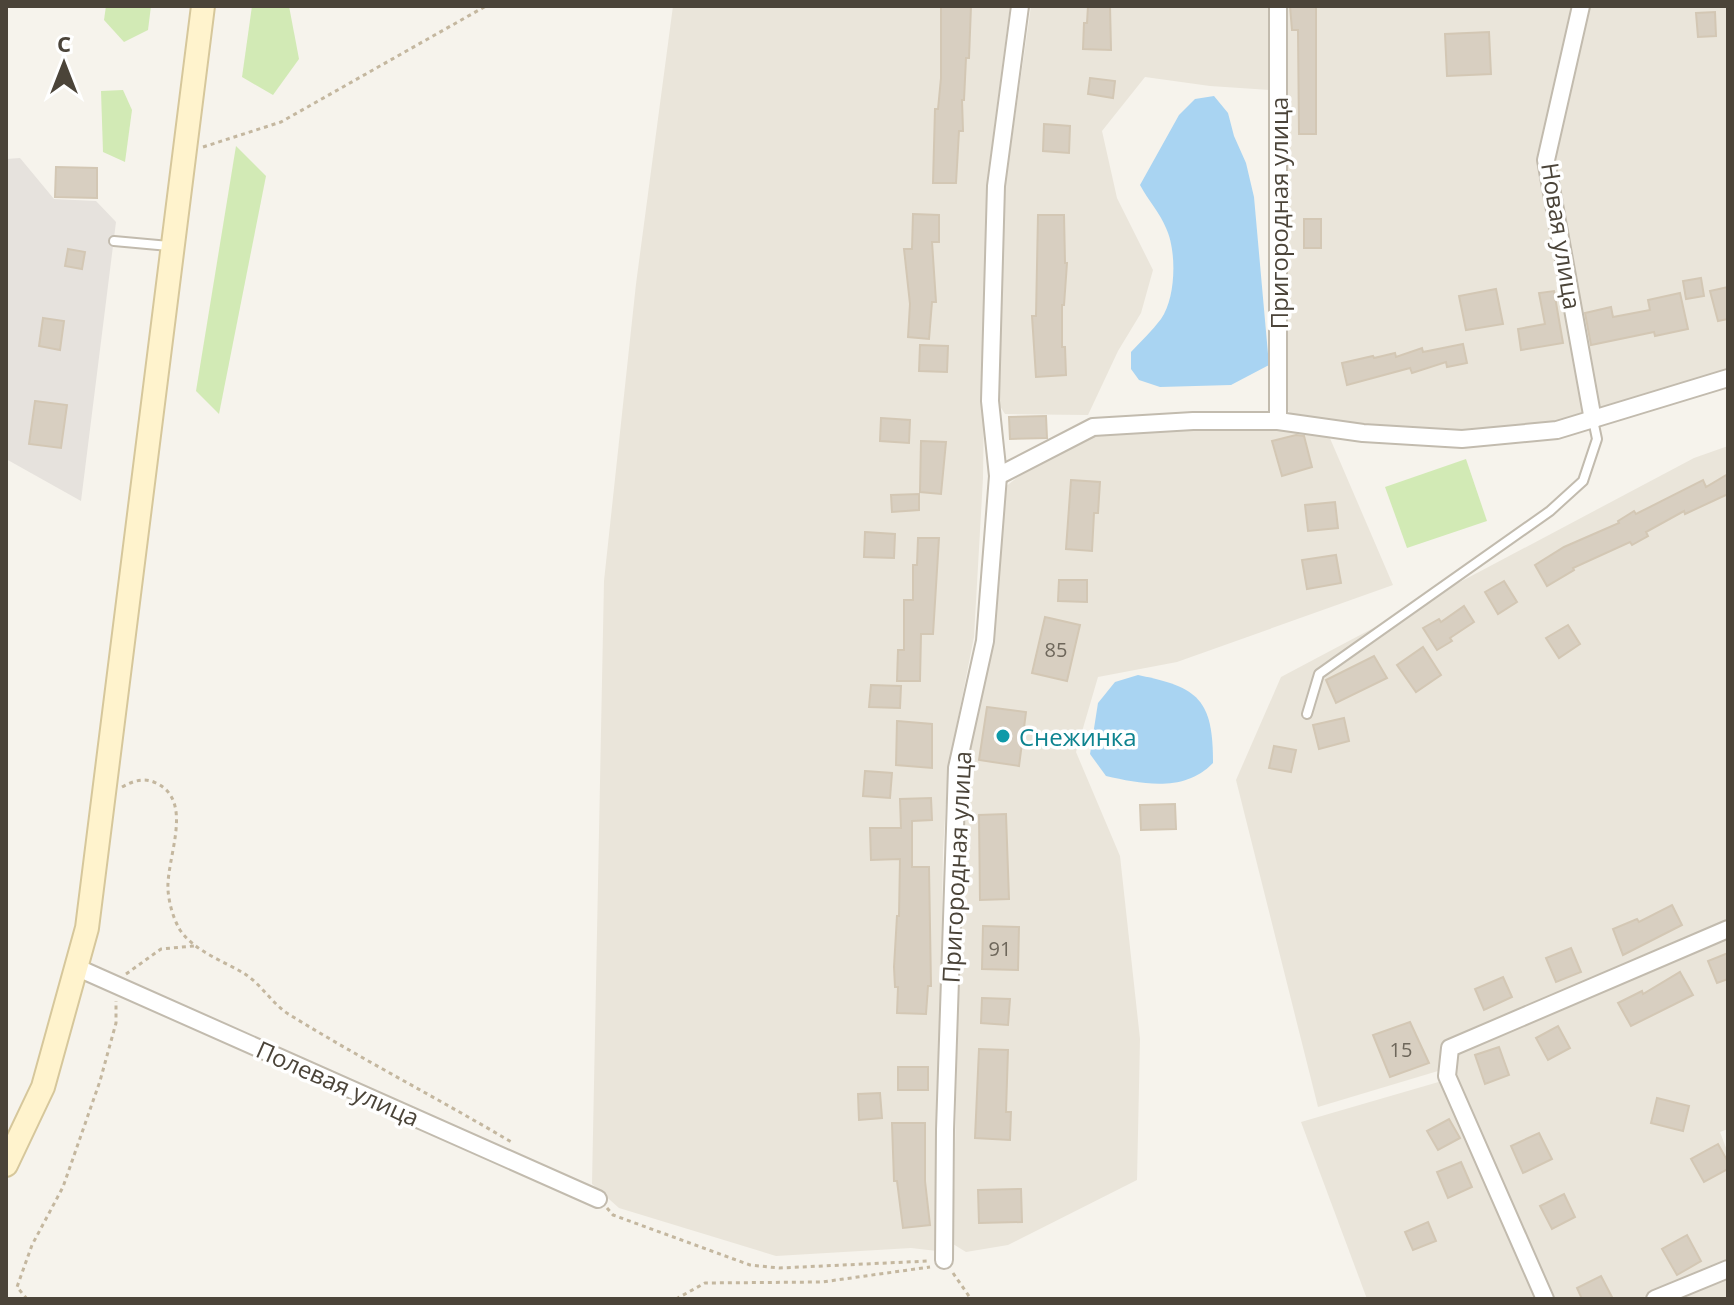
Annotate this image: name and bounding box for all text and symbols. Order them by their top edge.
north arrow [24,24,104,104]
text: С [57,28,71,58]
street label: Пригородная улица [1262,97,1295,329]
street label: Новая улица [1534,160,1590,312]
house number: 85 [1045,636,1067,663]
place label: Снежинка [1019,720,1137,753]
marker: Снежинка [994,727,1012,745]
street label: Пригородная улица [933,750,979,984]
house number: 91 [989,935,1011,962]
street label: Полевая улица [251,1032,425,1134]
house number: 15 [1390,1036,1412,1063]

